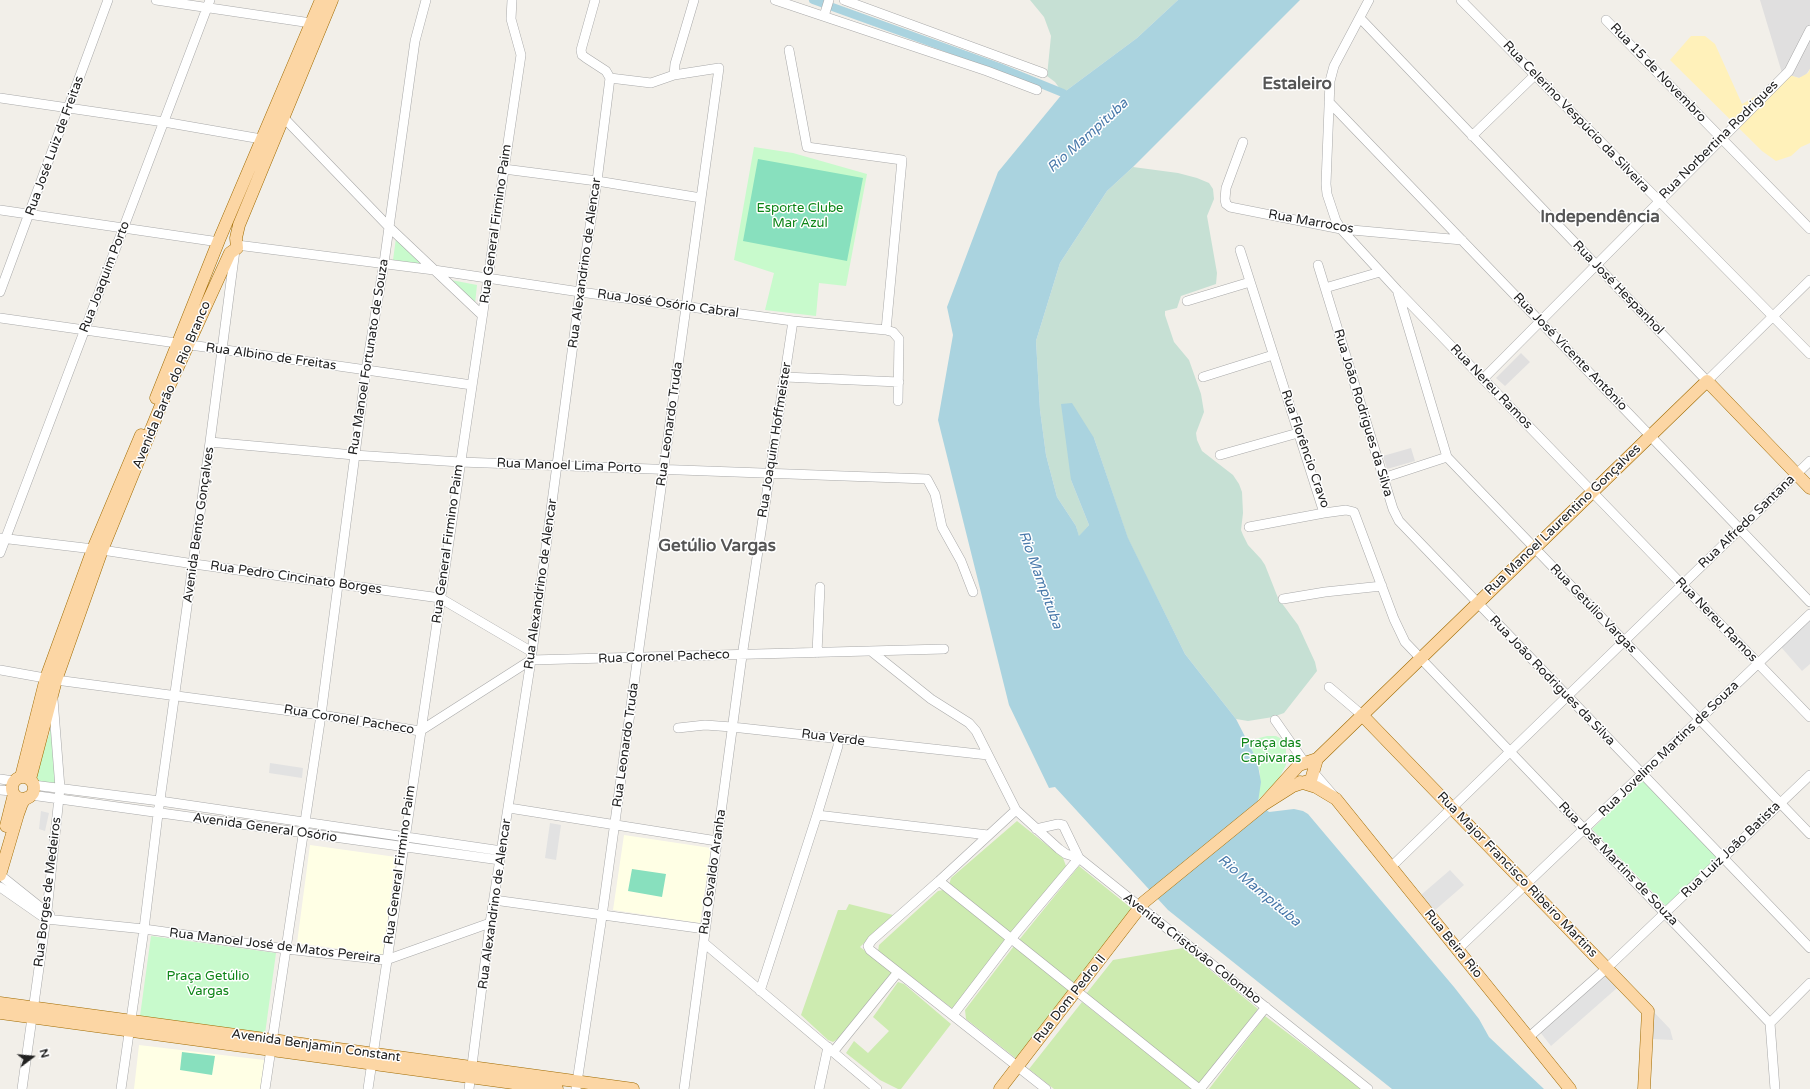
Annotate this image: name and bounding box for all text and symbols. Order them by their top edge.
street label: Rua 15 de Novembro [1607,20,1709,126]
street label: Rua Celerino Vespúcio da Silveira [1499,38,1653,196]
street label: Rua José Luiz de Freitas [22,74,88,218]
district label: Estaleiro [1262,75,1332,95]
street label: Rua Norbertina Rodrigues [1656,77,1782,203]
water label: Rio Mampituba [1044,95,1132,177]
street label: Rua General Firmino Paim [477,143,515,305]
street label: Rua Alexandrino de Alencar [565,177,605,349]
park label: Esporte Clube Mar Azul [757,201,843,232]
street label: Rua Marrocos [1267,207,1355,237]
district label: Independência [1540,208,1660,228]
street label: Rua Joaquim Porto [77,219,133,335]
street label: Rua José Hespanhol [1569,238,1667,338]
street label: Rua Manoel Fortunato de Souza [346,258,392,456]
street label: Rua José Osório Cabral [596,286,740,322]
street label: Rua José Vicente Antônio [1510,290,1630,414]
street label: Avenida Barão do Rio Branco [130,299,214,471]
street label: Rua João Rodrigues da Silva [1330,327,1396,499]
street label: Rua Albino de Freitas [205,340,337,374]
street label: Rua Nereu Ramos [1447,341,1535,433]
street label: Rua Leonardo Truda [654,361,686,487]
street label: Rua Joaquim Hoffmeister [755,361,795,519]
street label: Rua Florêncio Cravo [1277,388,1333,510]
street label: Rua Manoel Laurentino Gonçalves [1482,441,1644,599]
street label: Avenida Bento Gonçalves [180,446,218,604]
street label: Rua Manoel Lima Porto [496,456,642,476]
street label: Rua General Firmino Paim [429,463,467,625]
street label: Rua Alfredo Santana [1696,472,1798,572]
street label: Rua Alexandrino de Alencar [521,498,561,670]
water label: Rio Mampituba [1015,529,1065,631]
district label: Getúlio Vargas [658,537,776,557]
street label: Rua Pedro Cincinato Borges [209,558,383,598]
street label: Rua Getúlio Vargas [1546,561,1640,657]
street label: Rua Nereu Ramos [1672,574,1760,666]
street label: Rua João Rodrigues da Silva [1486,613,1618,749]
street label: Rua Coronel Pacheco [598,647,730,667]
street label: Rua Jovelino Martins de Souza [1596,678,1742,820]
street label: Rua Leonardo Truda [610,682,642,808]
street label: Rua Coronel Pacheco [283,702,415,738]
street label: Rua Verde [800,726,866,750]
park label: Praça das Capivaras [1241,736,1301,767]
street label: Rua General Firmino Paim [381,784,419,946]
street label: Rua Major Francisco Ribeiro Martins [1434,789,1600,961]
street label: Rua José Martins de Souza [1555,799,1681,929]
street label: Rua Luiz João Batista [1678,799,1784,901]
street label: Rua Osvaldo Aranha [696,808,730,936]
street label: Avenida General Osório [192,810,338,846]
street label: Rua Borges de Medeiros [31,816,65,968]
street label: Rua Alexandrino de Alencar [475,818,515,990]
water label: Rio Mampituba [1214,852,1304,930]
street label: Avenida Cristóvão Colombo [1120,890,1264,1008]
street label: Rua Beira Rio [1421,907,1485,981]
street label: Rua Manoel José de Matos Pereira [168,925,382,967]
street label: Rua Dom Pedro II [1031,952,1109,1046]
park label: Praça Getúlio Vargas [167,969,249,1000]
street label: Avenida Benjamin Constant [230,1026,402,1066]
north arrow [12,1037,52,1077]
text: N [37,1048,51,1060]

